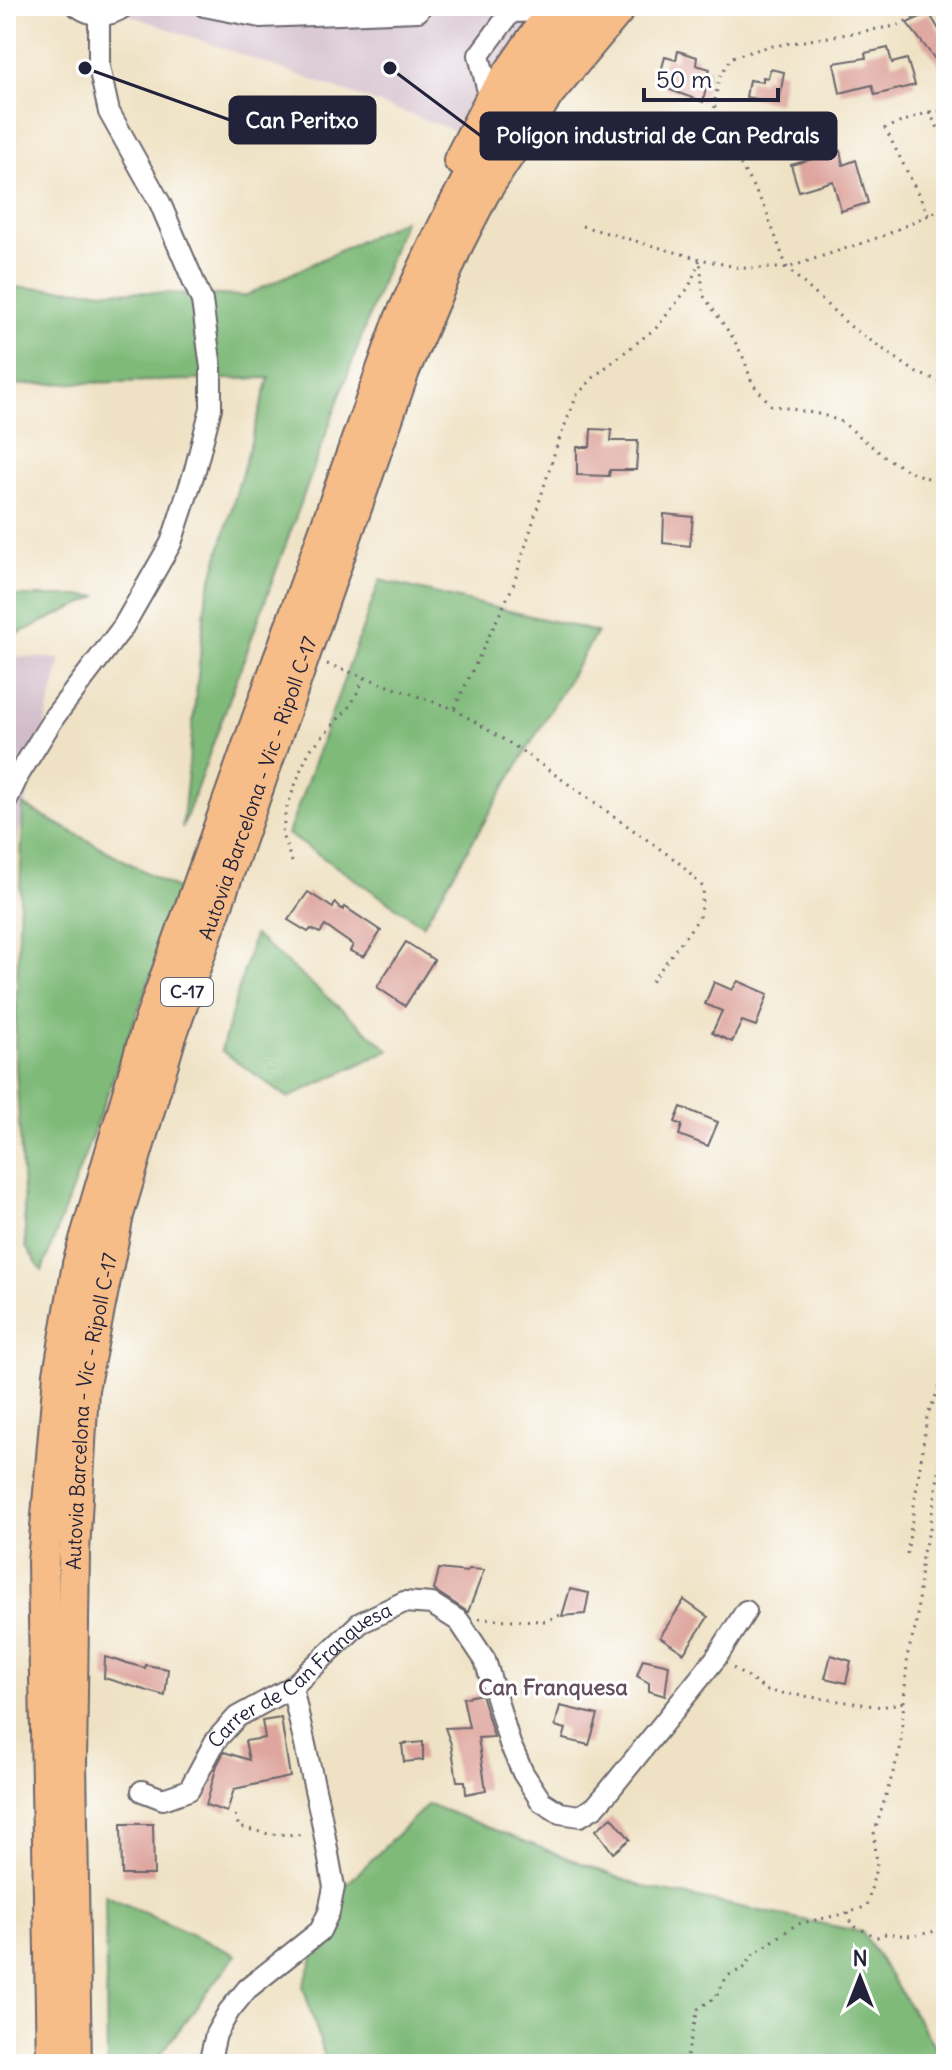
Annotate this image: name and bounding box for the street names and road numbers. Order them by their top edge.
street label: Autovia Barcelona - Vic - Ripoll C-17 [193,633,322,943]
road number: C-17 [161,978,213,1006]
street label: Autovia Barcelona - Vic - Ripoll C-17 [61,1250,122,1570]
street label: Carrer de Can Franquesa [202,1597,396,1753]

